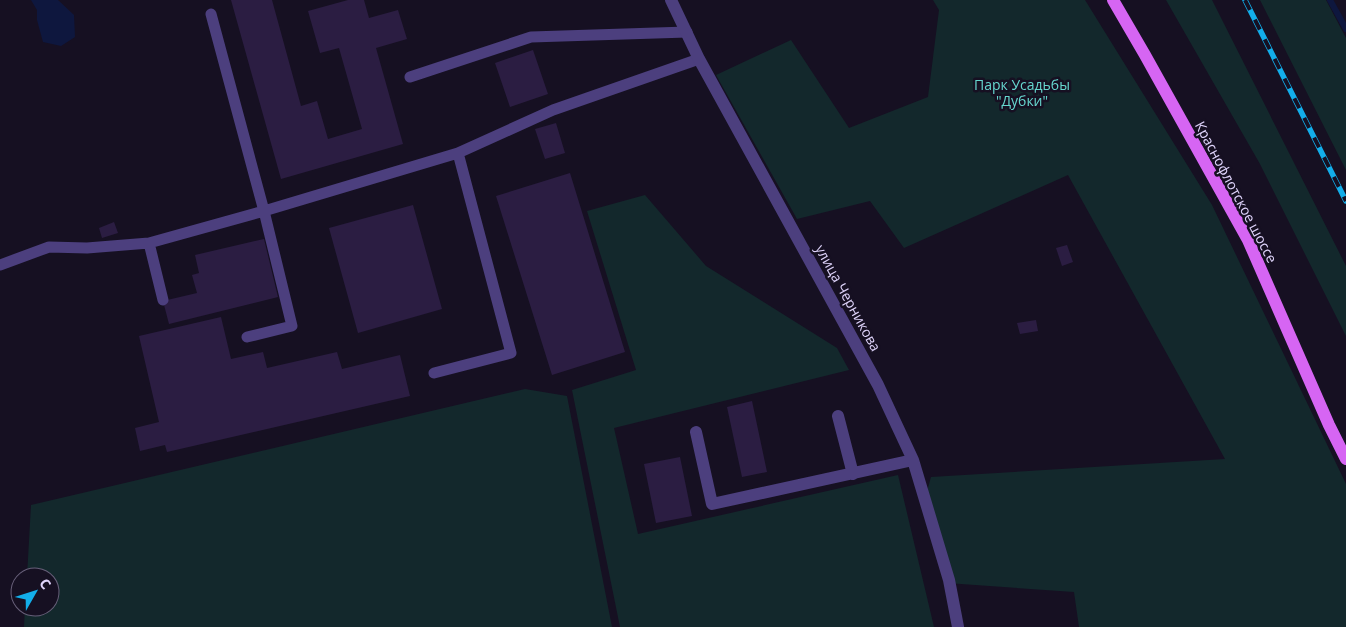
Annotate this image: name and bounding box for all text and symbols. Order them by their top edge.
park label: Парк Усадьбы "Дубки" [974,75,1070,110]
street label: Краснофлотское шоссе [1191,118,1282,266]
street label: улица Черникова [811,241,886,355]
north arrow [10,567,60,617]
text: С [35,574,56,593]

